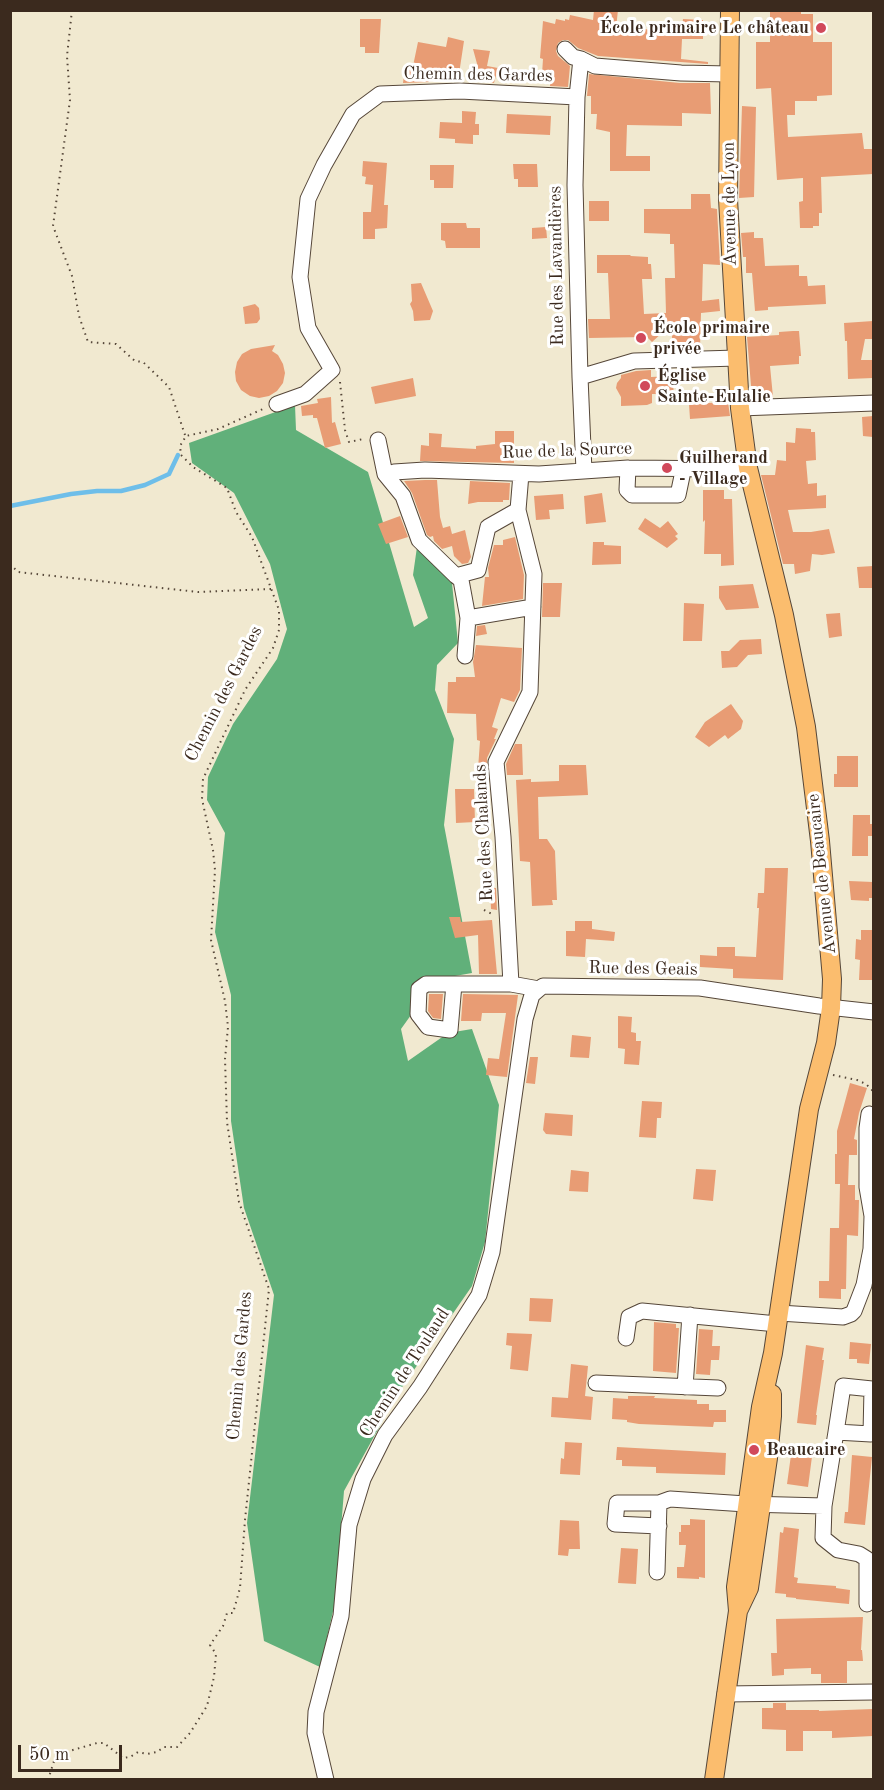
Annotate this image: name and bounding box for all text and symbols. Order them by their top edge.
place label: École primaire Le château [600,17,809,39]
marker: École primaire Le château [814,21,828,35]
street label: Chemin des Gardes [403,63,553,87]
street label: Avenue de Lyon [718,142,742,266]
street label: Rue des Lavandières [545,186,569,346]
place label: École primaire privée [653,317,770,360]
marker: École primaire privée [634,331,648,345]
place label: Église Sainte-Eulalie [657,365,771,407]
marker: Église Sainte-Eulalie [638,379,652,393]
street label: Rue de la Source [501,438,633,464]
place label: Guilherand - Village [679,447,768,490]
marker: Guilherand - Village [660,461,674,475]
street label: Chemin des Gardes [180,623,268,765]
street label: Rue des Chalands [470,764,498,902]
street label: Avenue de Beaucaire [803,793,841,955]
street label: Rue des Geais [588,957,698,981]
street label: Chemin des Gardes [223,1291,257,1441]
street label: Chemin de Toulaud [355,1304,455,1442]
place label: Beaucaire [766,1439,846,1461]
marker: Beaucaire [747,1443,761,1457]
scale bar [21,1733,124,1771]
text: 50 m [29,1746,69,1764]

